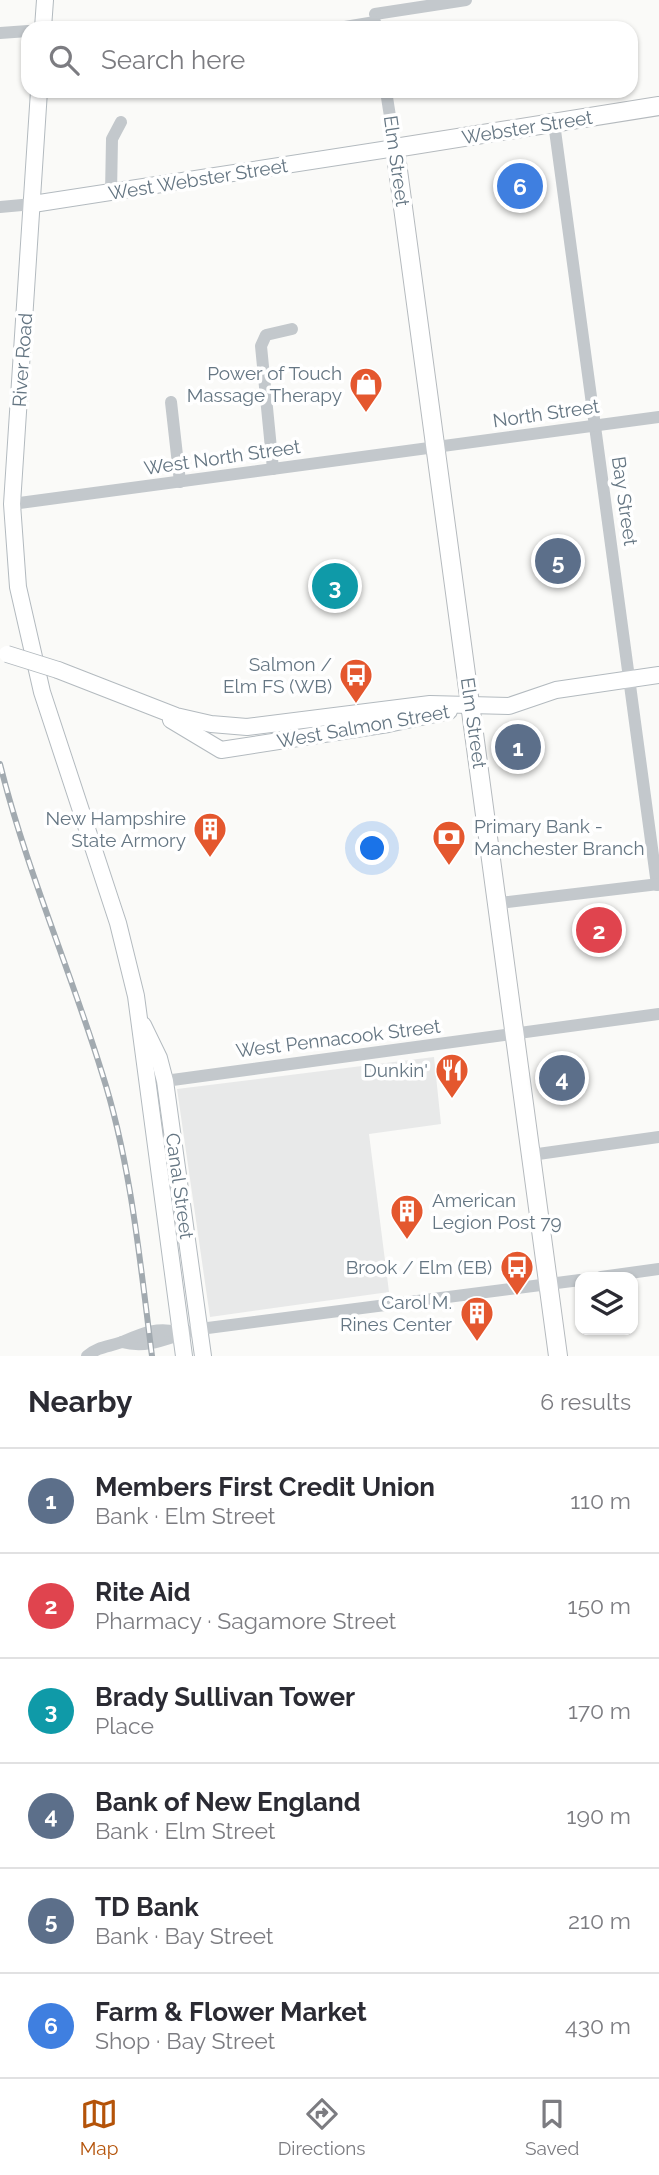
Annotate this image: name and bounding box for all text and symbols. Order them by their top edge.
search box [21,21,638,98]
icon: search [45,41,83,79]
text: Search here [101,45,245,75]
street label: Webster Street [460,106,594,148]
street label: Elm Street [380,114,414,209]
street label: West Webster Street [107,154,290,204]
pin: 6 [497,160,543,212]
street label: River Road [8,312,36,408]
place label: Power of Touch Massage Therapy [187,362,342,406]
shop icon: Power of Touch Massage Therapy [347,365,385,414]
street label: North Street [491,395,601,431]
street label: West North Street [142,435,302,479]
street label: Bay Street [608,455,642,548]
pin: 5 [535,535,581,587]
pin: 3 [312,560,358,612]
place label: Salmon / Elm FS (WB) [223,653,332,697]
bus stop icon: Salmon / Elm FS (WB) [337,656,375,705]
street label: Elm Street [457,676,491,771]
street label: West Salmon Street [275,700,451,752]
pin: 1 [495,721,541,773]
place label: New Hampshire State Armory [45,807,186,851]
building icon: New Hampshire State Armory [191,810,229,859]
place label: Primary Bank - Manchester Branch [474,815,645,859]
bank icon: Primary Bank - Manchester Branch [430,818,468,867]
your location [355,831,389,865]
pin: 2 [576,904,622,956]
street label: West Pennacook Street [234,1014,442,1061]
restaurant icon: Dunkin' [433,1051,471,1100]
pin: 4 [539,1052,585,1104]
place label: Dunkin' [363,1059,428,1081]
street label: Canal Street [162,1132,198,1241]
place label: American Legion Post 79 [432,1189,562,1233]
building icon: American Legion Post 79 [388,1192,426,1241]
bus stop icon: Brook / Elm (EB) [498,1248,536,1297]
place label: Brook / Elm (EB) [346,1256,492,1278]
map controls [575,1272,638,1335]
button: layers [575,1272,638,1335]
place label: Carol M. Rines Center [340,1291,452,1335]
building icon: Carol M. Rines Center [458,1294,496,1343]
text: Nearby [28,1384,132,1419]
text: 6 results [540,1388,631,1415]
text: Members First Credit Union [95,1472,435,1502]
text: 1 [45,1487,57,1514]
text: 110 m [570,1487,631,1514]
text: Bank · Elm Street [95,1502,276,1529]
text: Rite Aid [95,1577,191,1607]
text: 2 [45,1592,57,1619]
text: 150 m [568,1592,631,1619]
text: Pharmacy · Sagamore Street [95,1607,396,1634]
text: Brady Sullivan Tower [95,1682,355,1712]
text: 3 [45,1697,57,1724]
text: 170 m [568,1697,631,1724]
text: Place [95,1712,154,1739]
text: Bank of New England [95,1787,361,1817]
text: 4 [44,1802,58,1829]
text: 190 m [567,1802,631,1829]
text: Bank · Elm Street [95,1817,276,1844]
text: TD Bank [95,1892,199,1922]
text: 5 [45,1907,57,1934]
text: 210 m [568,1907,631,1934]
text: Bank · Bay Street [95,1922,274,1949]
text: Farm & Flower Market [95,1997,367,2027]
text: 6 [44,2012,58,2039]
text: 430 m [565,2012,631,2039]
text: Shop · Bay Street [95,2027,275,2054]
tab: Map [80,2095,118,2159]
tab: Directions [278,2095,366,2159]
tab: Saved [525,2095,579,2159]

